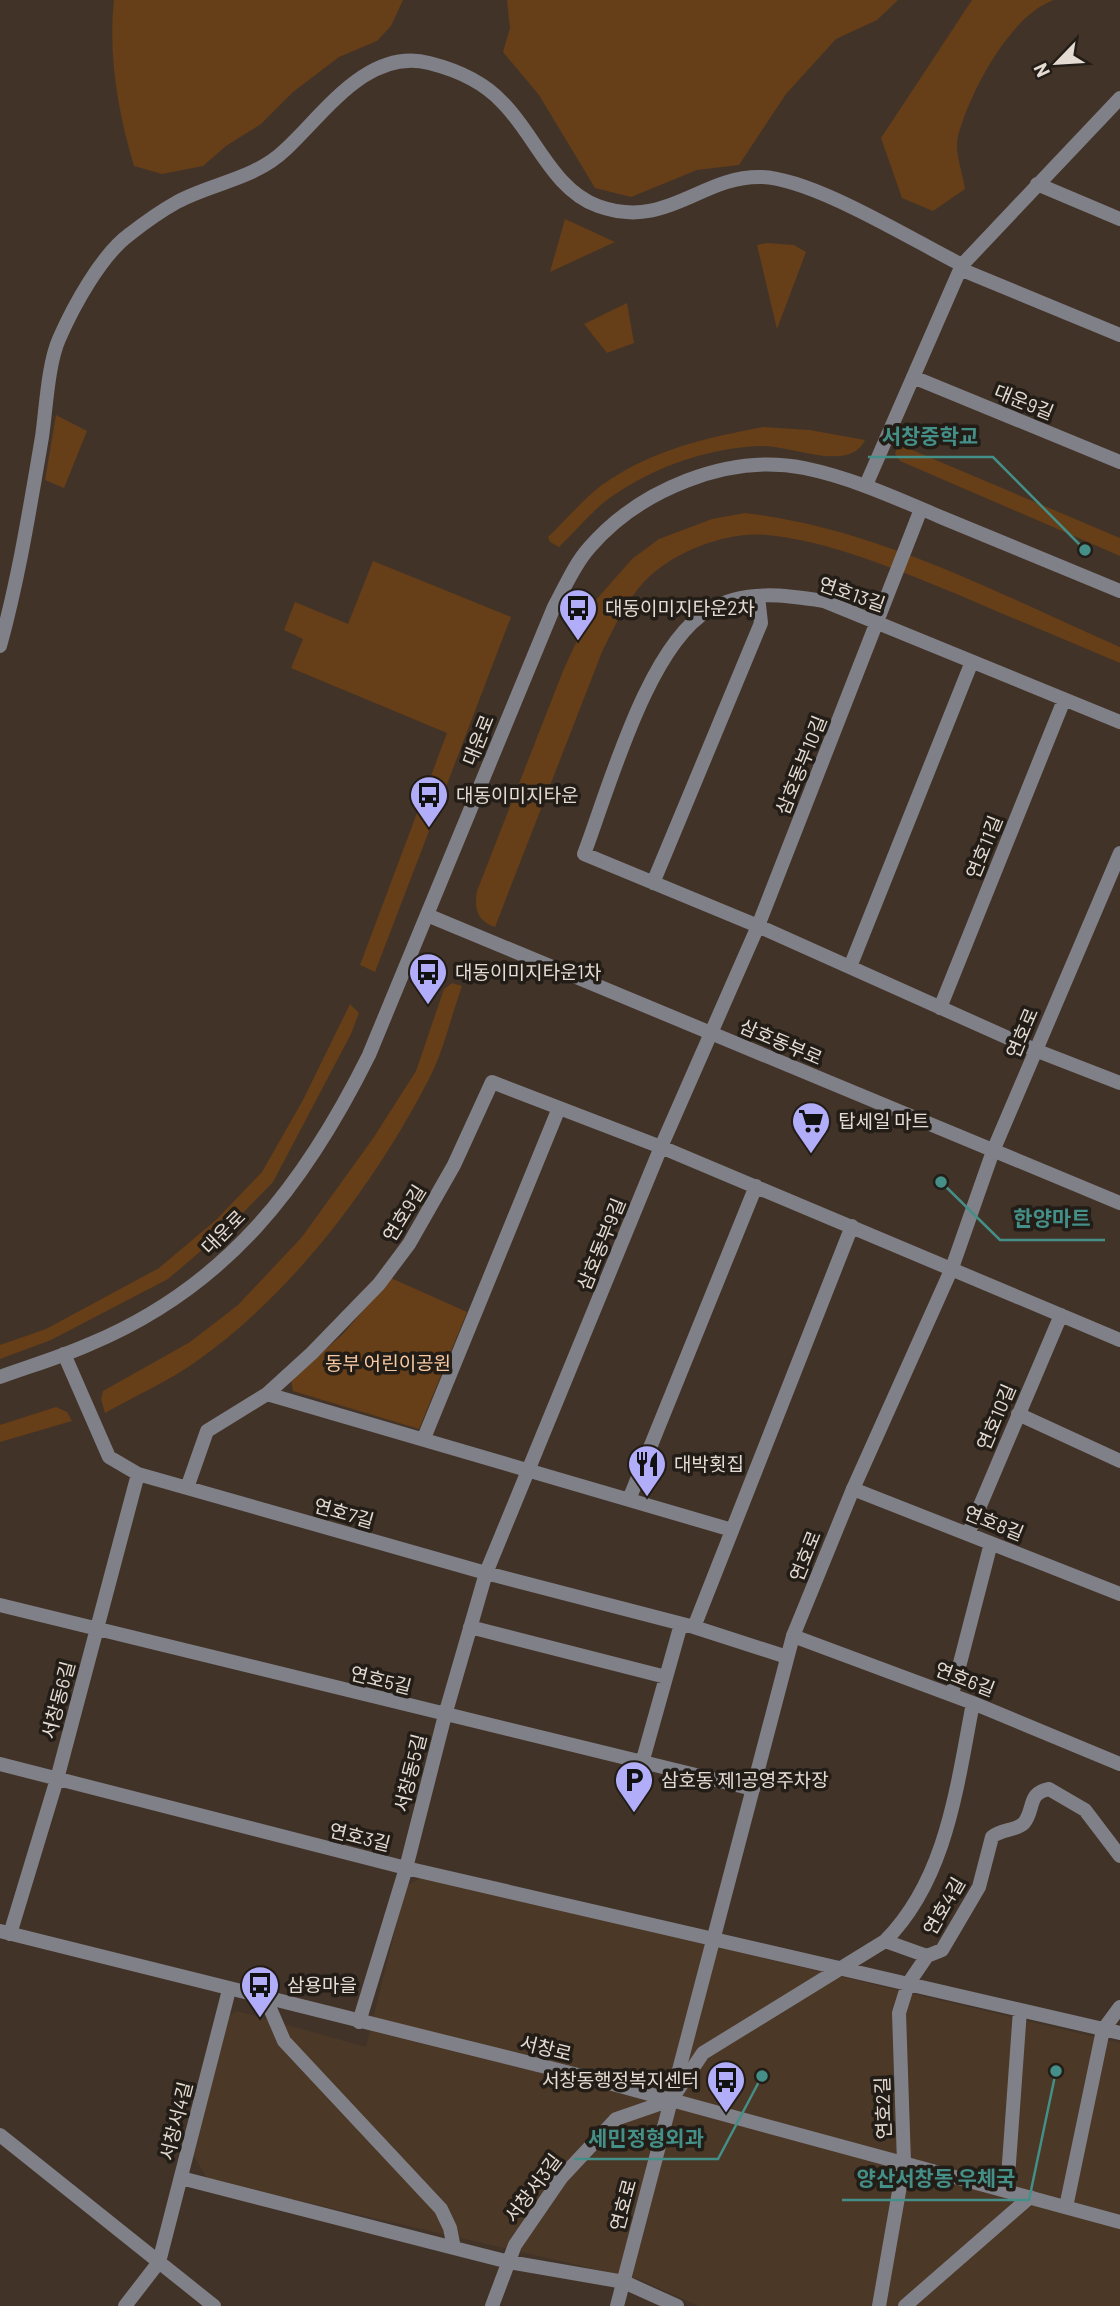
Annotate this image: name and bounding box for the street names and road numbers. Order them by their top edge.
street label: 대운9길 [991,379,1057,424]
street label: 연호13길 [816,571,888,616]
street label: 대운로 [457,711,498,768]
street label: 삼호동부10길 [770,712,831,818]
street label: 연호11길 [961,812,1007,882]
street label: 연호로 [1001,1004,1042,1061]
street label: 삼호동부로 [736,1014,826,1069]
street label: 연호9길 [377,1180,430,1245]
street label: 삼호동부9길 [572,1194,629,1293]
street label: 대운로 [196,1205,249,1258]
street label: 연호10길 [971,1380,1020,1453]
street label: 연호7길 [311,1493,377,1532]
street label: 연호8길 [961,1500,1027,1545]
street label: 연호로 [784,1527,825,1584]
street label: 연호6길 [932,1657,998,1700]
street label: 서창동6길 [36,1658,79,1741]
street label: 연호5길 [348,1661,414,1698]
street label: 서창동5길 [389,1731,430,1814]
street label: 연호3길 [327,1818,393,1855]
street label: 연호4길 [918,1873,969,1939]
street label: 서창로 [518,2030,574,2065]
street label: 연호2길 [870,2076,895,2140]
street label: 서창서4길 [155,2079,196,2163]
street label: 서창서3길 [499,2149,566,2226]
street label: 연호로 [605,2177,640,2233]

